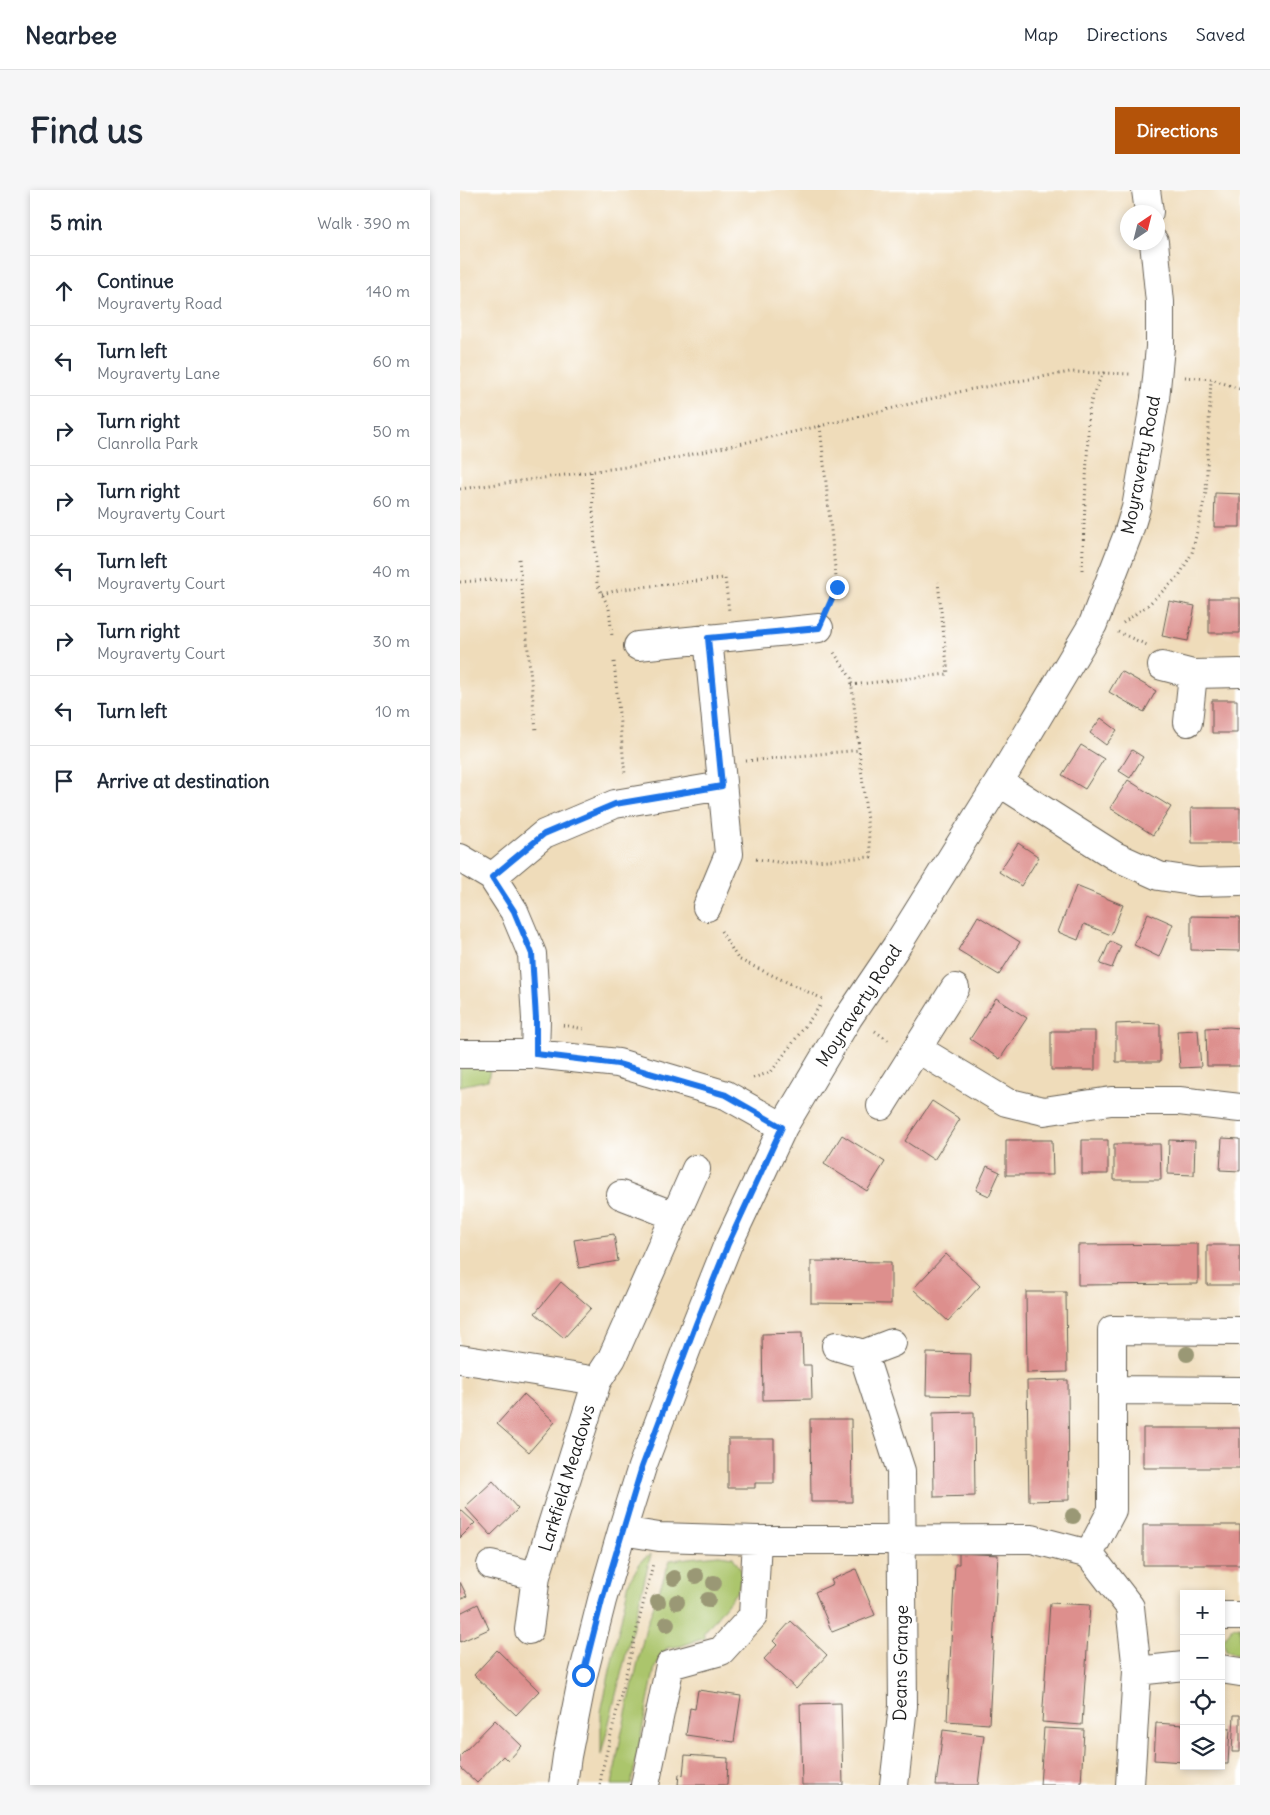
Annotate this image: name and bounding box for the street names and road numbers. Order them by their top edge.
street label: Moyraverty Road [1116,393,1165,536]
street label: Moyraverty Road [811,940,907,1071]
street label: Larkfield Meadows [533,1402,600,1554]
street label: Deans Grange [888,1605,913,1721]

